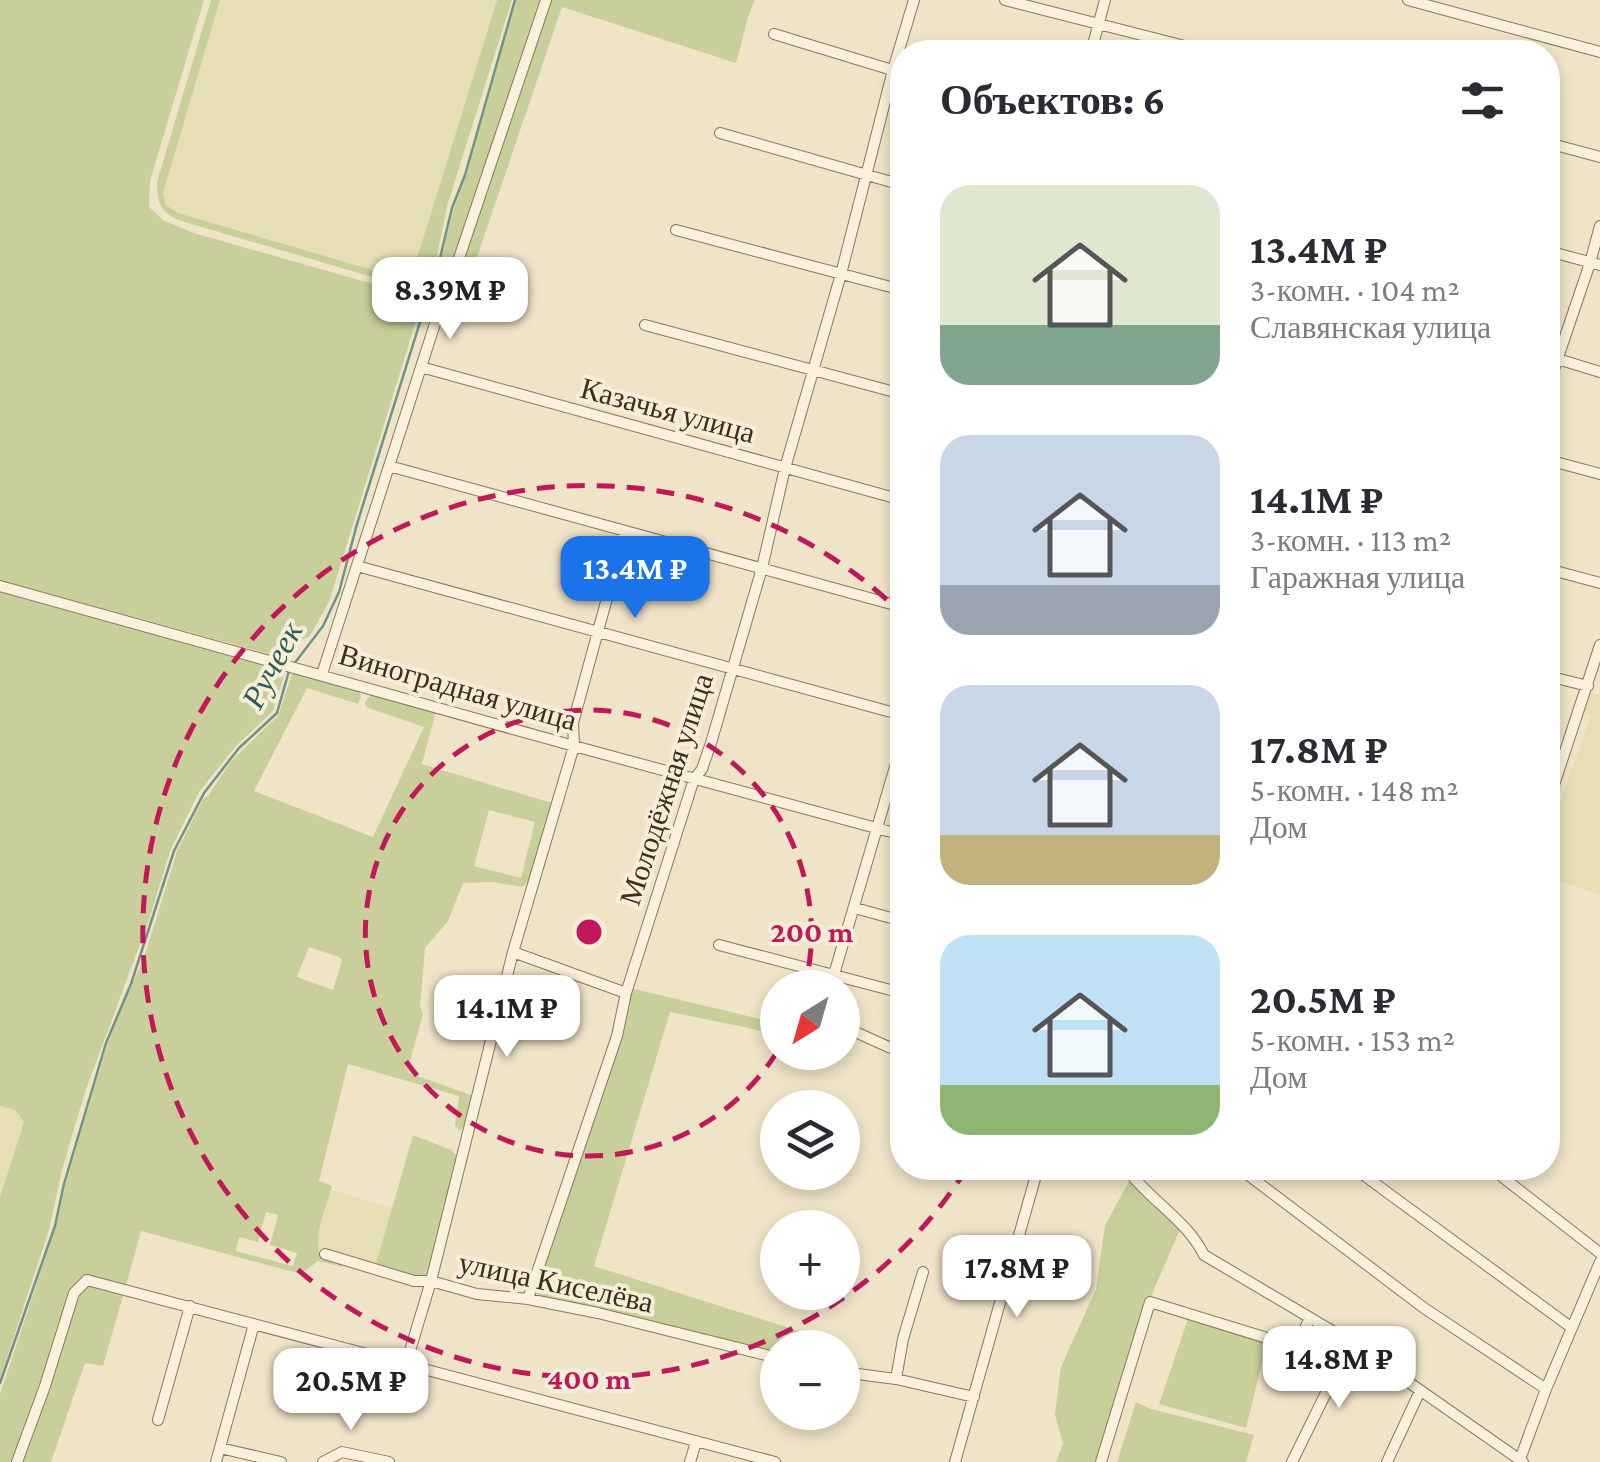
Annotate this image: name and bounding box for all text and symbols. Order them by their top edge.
icon: filters [1455,73,1510,128]
text: Объектов: 6 [940,76,1165,123]
icon: home [1020,225,1140,345]
text: 13.4M ₽ [1250,225,1388,272]
pin: 8.39M ₽ [358,257,542,342]
text: 8.39M ₽ [394,271,506,307]
text: 3-комн. · 104 m² [1250,272,1460,308]
text: Славянская улица [1250,309,1491,345]
street label: Казачья улица [577,371,759,449]
icon: home [1020,475,1140,595]
text: 14.1M ₽ [1250,475,1384,522]
text: 3-комн. · 113 m² [1250,522,1451,558]
pin: 13.4M ₽ [543,536,727,621]
text: 13.4M ₽ [583,550,687,586]
text: Гаражная улица [1250,559,1465,595]
water label: Ручеек [234,615,310,715]
street label: Виноградная улица [335,637,581,737]
street label: Молодёжная улица [613,669,719,909]
icon: home [1020,725,1140,845]
text: 17.8M ₽ [1250,725,1388,772]
text: 5-комн. · 148 m² [1250,772,1459,808]
text: Дом [1250,809,1307,845]
centre of rings [571,914,607,950]
text: 200 m [771,915,854,948]
north arrow [760,970,860,1070]
map controls [760,970,860,1430]
pin: 14.1M ₽ [415,975,599,1060]
icon: home [1020,975,1140,1095]
text: 20.5M ₽ [1250,975,1396,1022]
text: 14.1M ₽ [456,989,558,1025]
text: 5-комн. · 153 m² [1250,1022,1455,1058]
text: Дом [1250,1059,1307,1095]
button: layers [760,1090,860,1190]
button: + [760,1210,860,1310]
pin: 17.8M ₽ [925,1235,1109,1320]
street label: улица Киселёва [456,1245,656,1319]
text: 17.8M ₽ [964,1249,1070,1285]
pin: 14.8M ₽ [1247,1326,1431,1411]
button: − [760,1330,860,1430]
text: 14.8M ₽ [1285,1340,1393,1376]
pin: 20.5M ₽ [259,1348,443,1433]
text: 20.5M ₽ [295,1362,407,1398]
text: 400 m [547,1362,631,1395]

